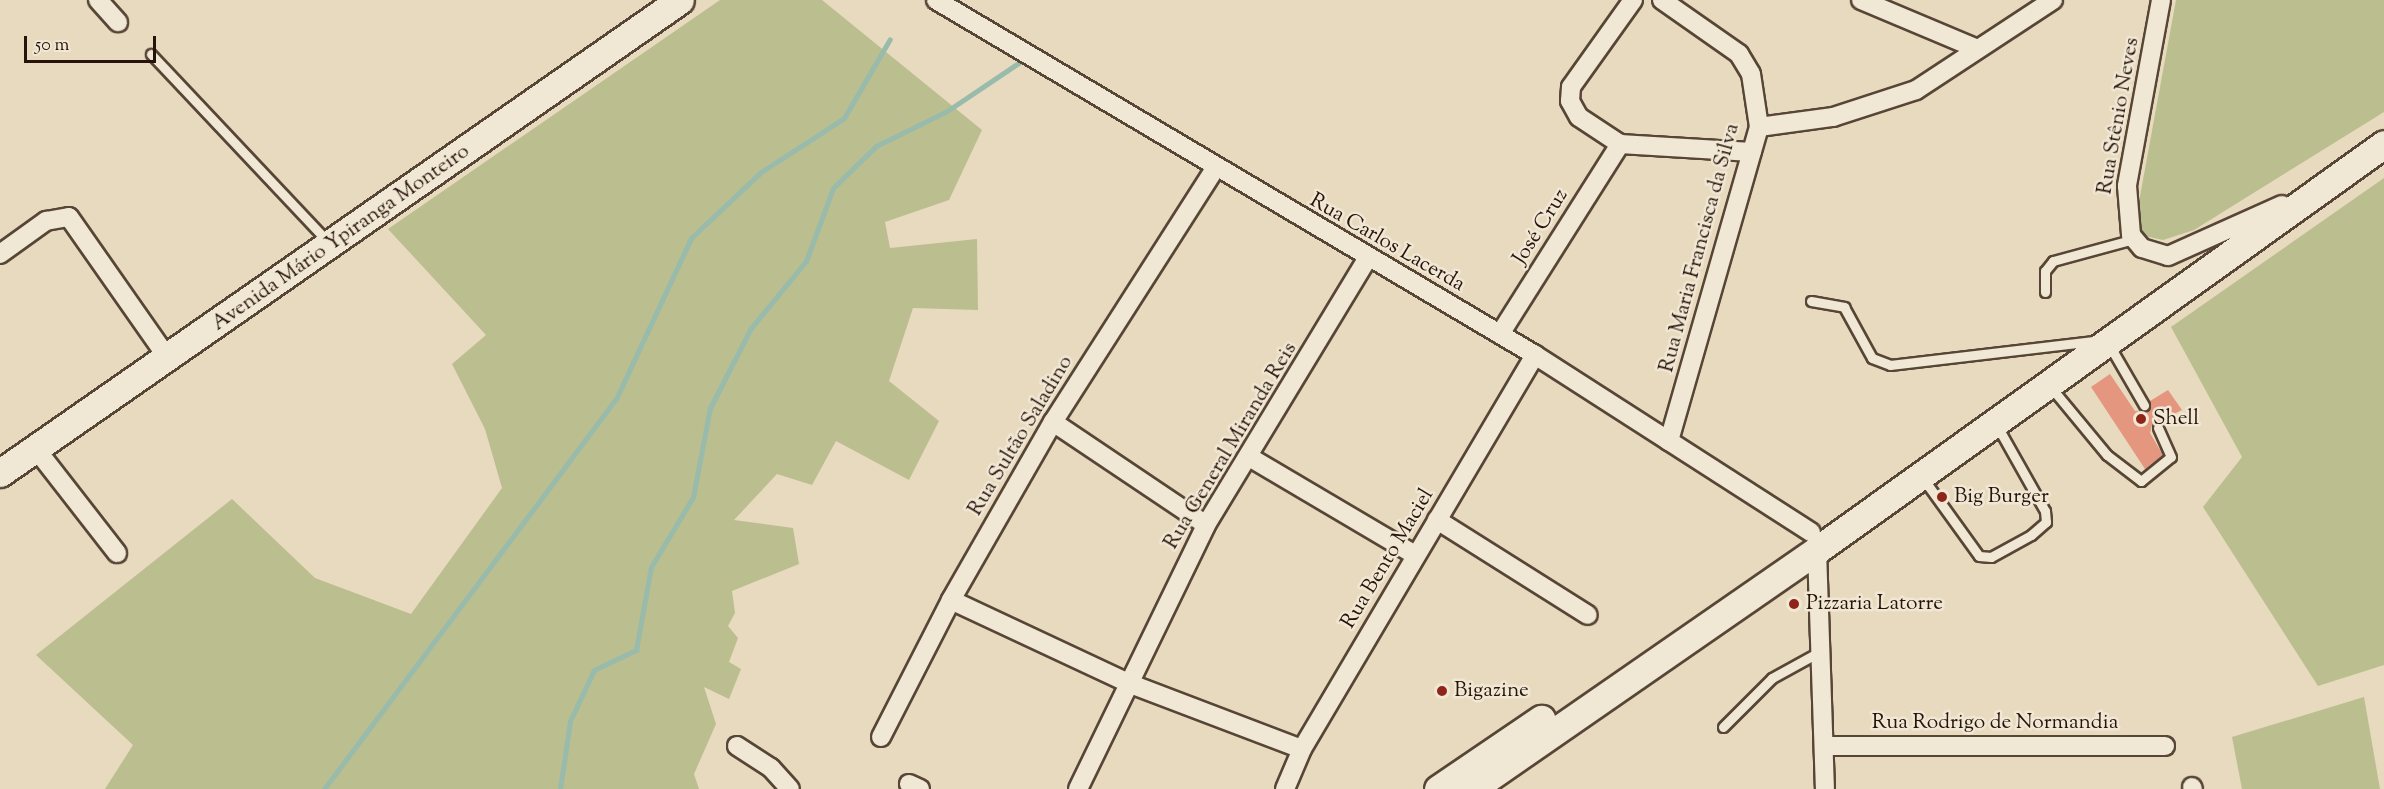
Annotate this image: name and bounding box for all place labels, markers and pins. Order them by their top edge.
place label: Shell [2153,406,2199,432]
marker: Shell [2134,412,2148,426]
place label: Big Burger [1954,484,2049,510]
marker: Big Burger [1935,490,1949,504]
place label: Pizzaria Latorre [1806,591,1943,617]
marker: Pizzaria Latorre [1787,597,1801,611]
place label: Bigazine [1454,678,1529,704]
marker: Bigazine [1435,684,1449,698]

